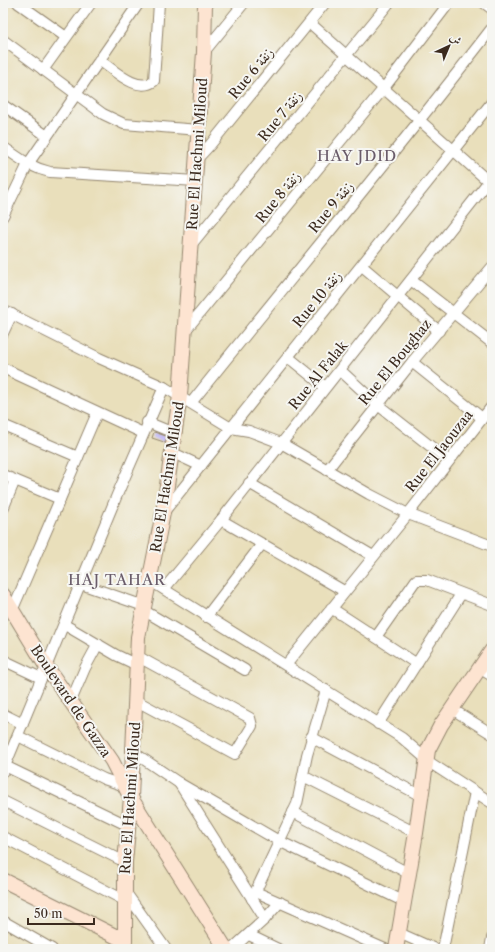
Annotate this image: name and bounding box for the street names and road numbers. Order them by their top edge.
street label: Rue 6 زنقة [225,44,277,102]
street label: Rue El Hachmi Miloud [183,77,211,231]
street label: Rue 7 زنقة [254,87,306,145]
street label: Rue 8 زنقة [252,168,304,226]
street label: Rue 9 زنقة [305,178,357,236]
street label: Rue 10 زنقة [289,267,345,331]
street label: Rue El Boughaz [355,315,435,409]
street label: Rue Al Falak [285,336,352,413]
street label: Rue El Hachmi Miloud [146,400,188,554]
street label: Rue El Jaouzaa [401,406,477,496]
street label: Boulevard de Gazza [27,641,116,761]
street label: Rue El Hachmi Miloud [116,721,144,875]

